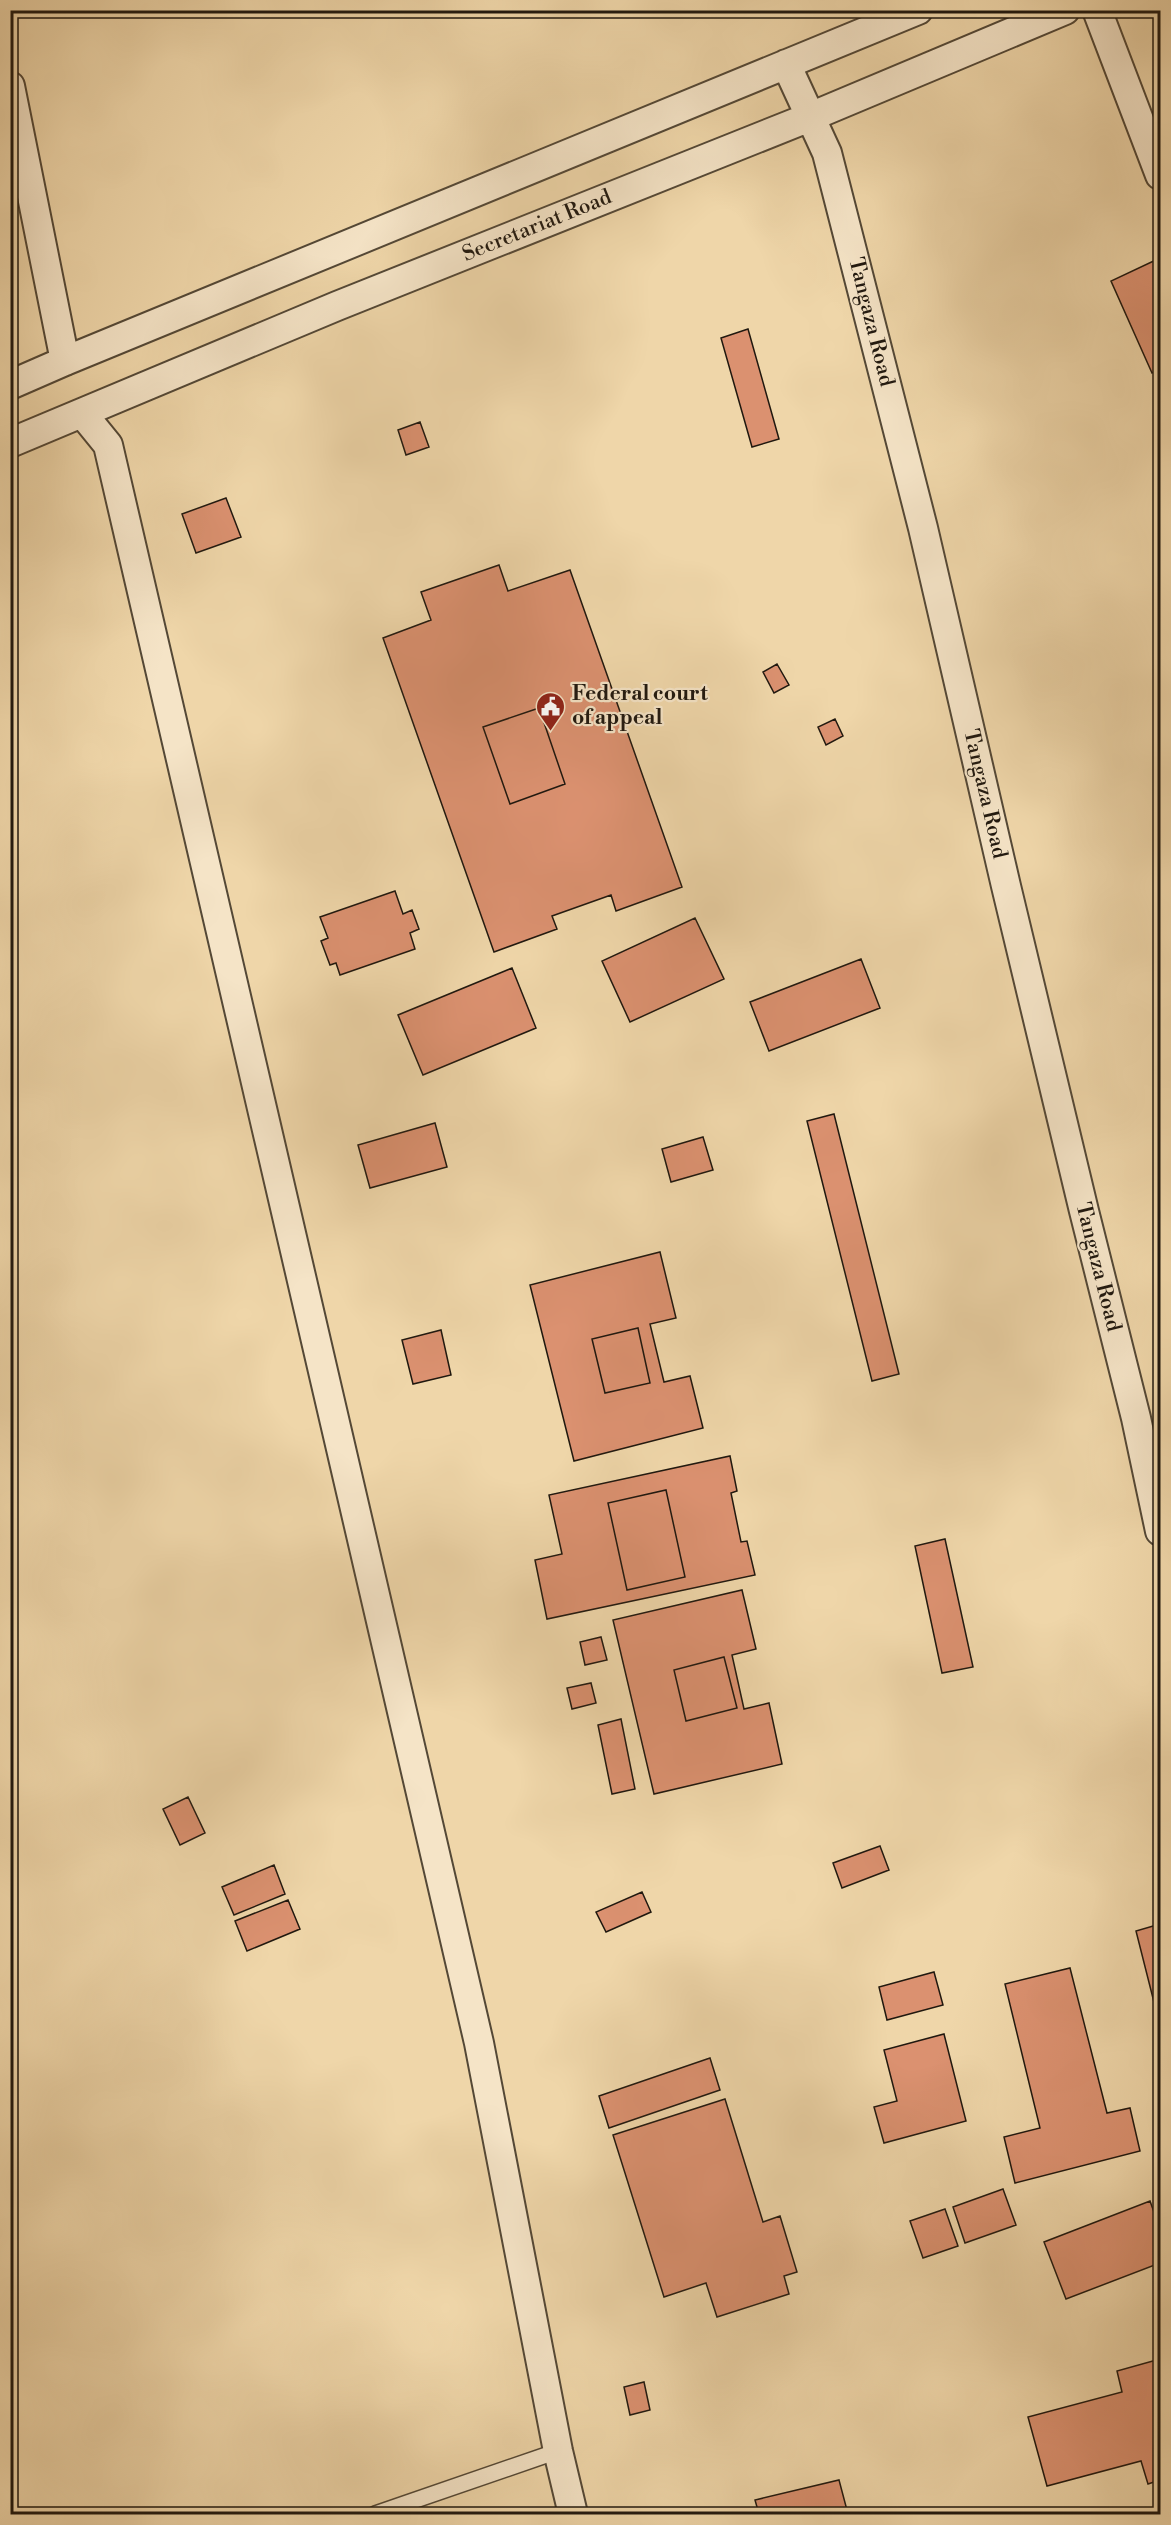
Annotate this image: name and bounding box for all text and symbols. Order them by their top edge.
street label: Secretariat Road [459,184,615,268]
street label: Tangaza Road [842,255,900,389]
place label: Federal court of appeal [572,681,708,731]
public building icon: Federal court of appeal [535,690,567,732]
street label: Tangaza Road [957,727,1013,861]
street label: Tangaza Road [1069,1200,1127,1334]

